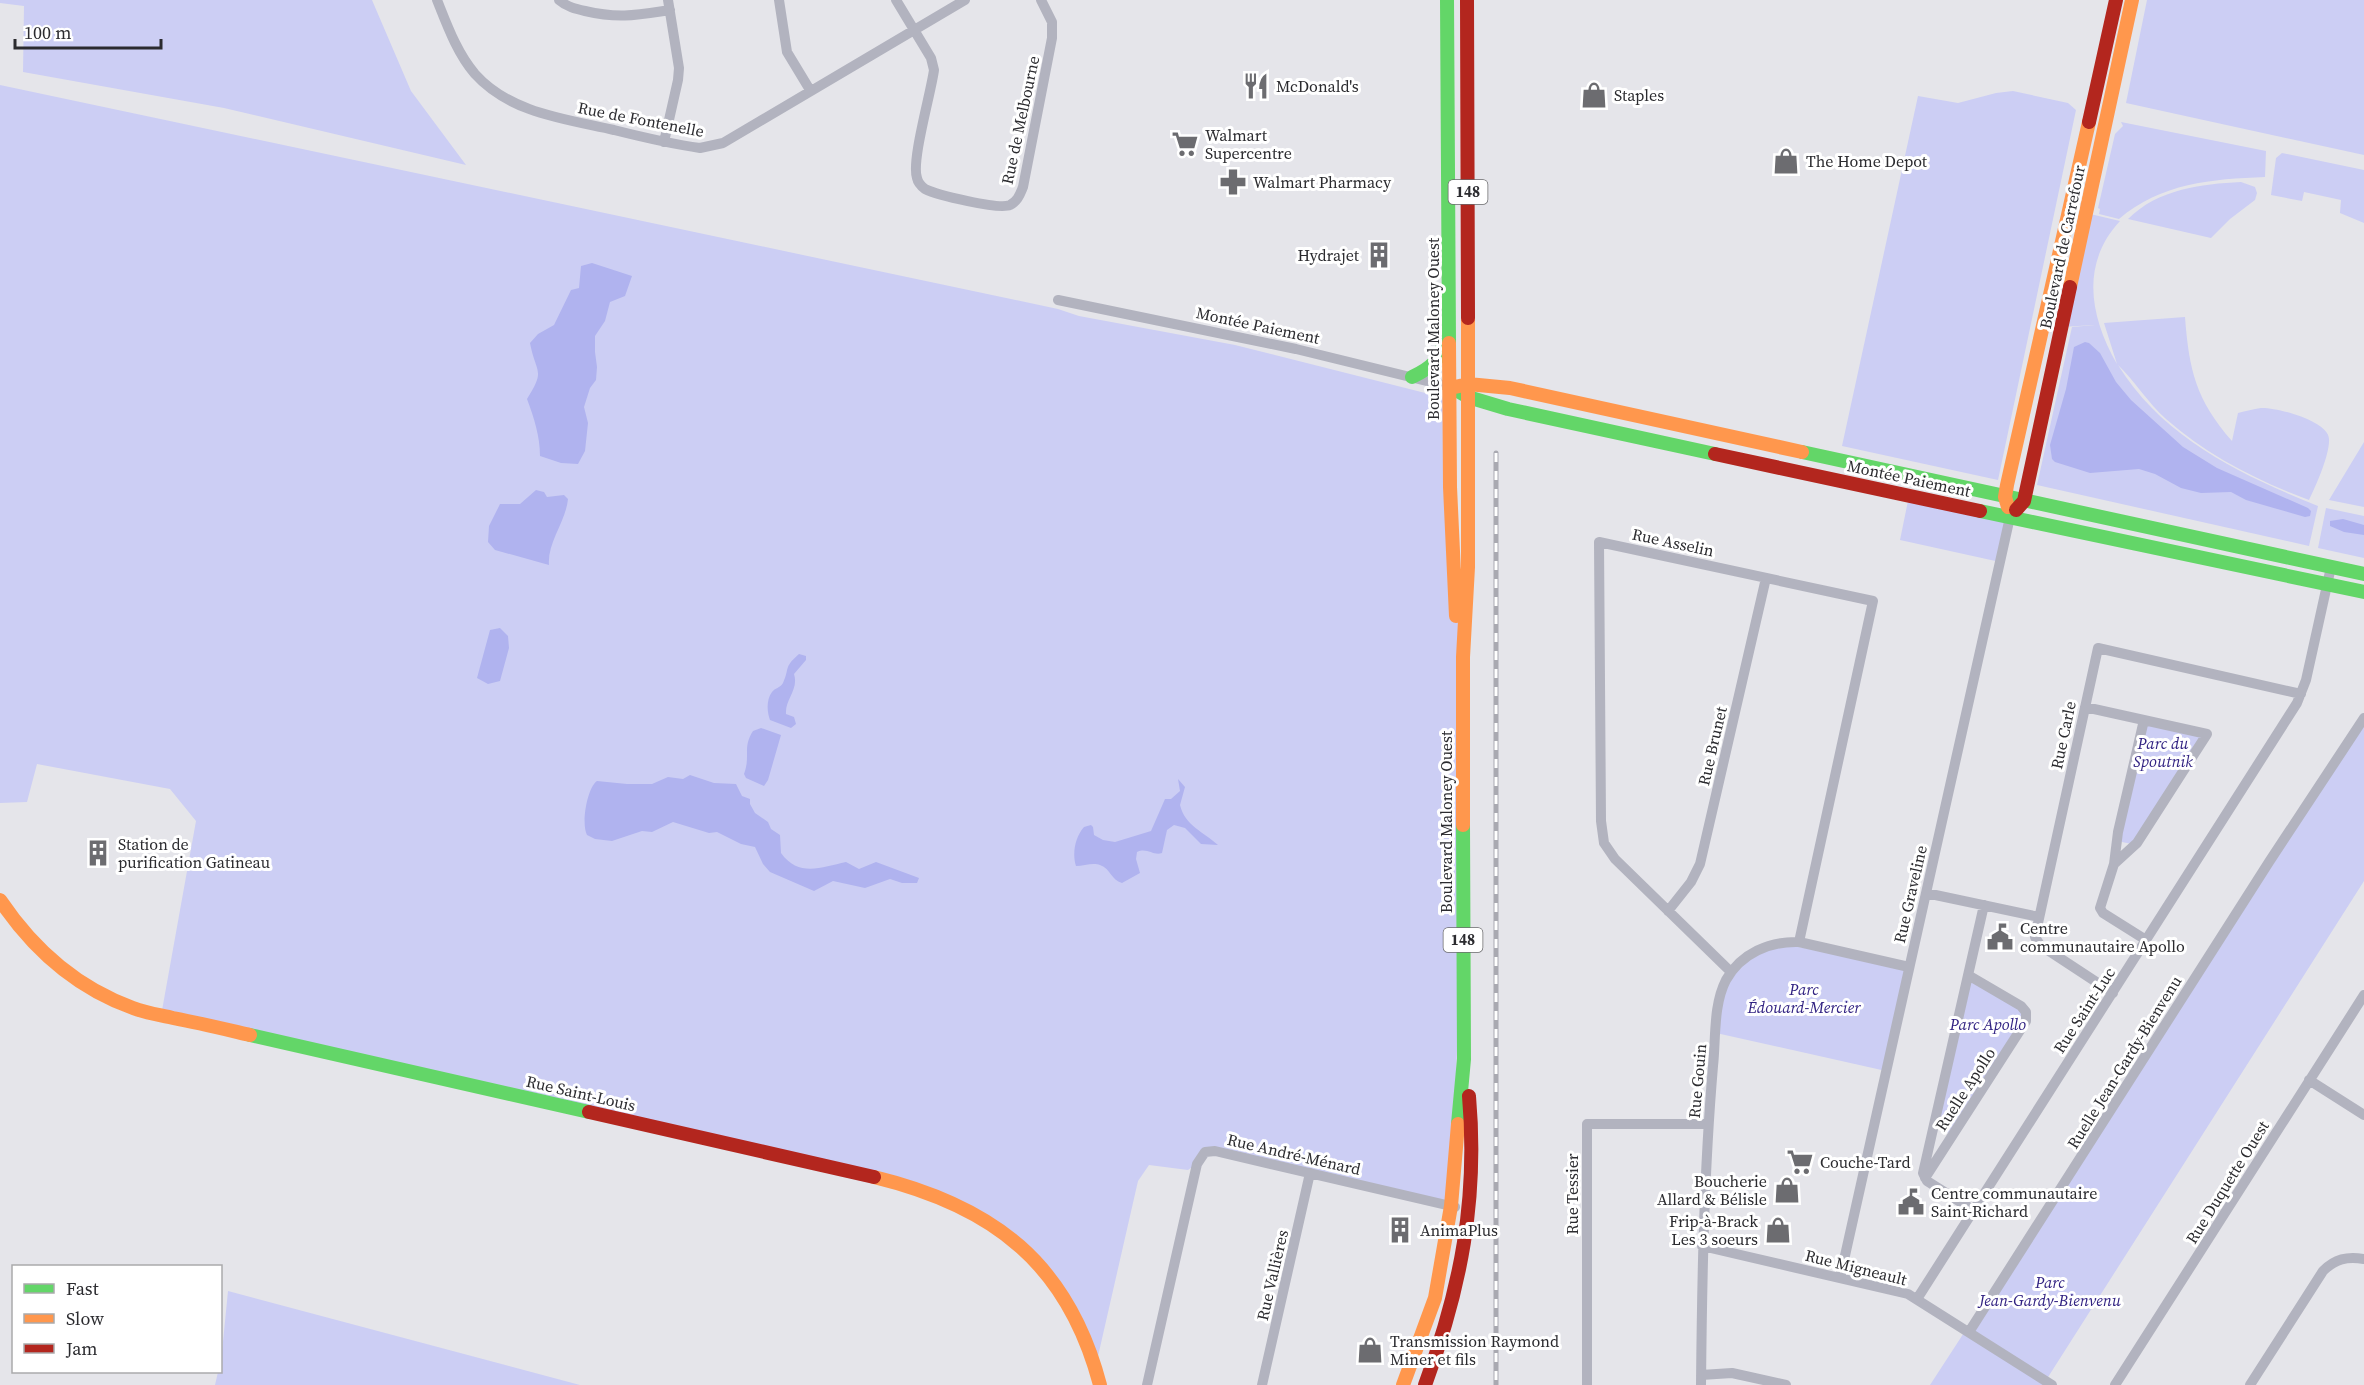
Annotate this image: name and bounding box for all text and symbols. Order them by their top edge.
scale bar [15,12,160,50]
text: 100 m [24,20,71,45]
street label: Rue de Melbourne [996,54,1044,186]
restaurant icon: McDonald's [1241,71,1271,101]
place label: McDonald's [1276,75,1359,97]
shop icon: Staples [1579,80,1609,110]
place label: Staples [1614,84,1664,106]
street label: Rue de Fontenelle [576,96,706,142]
place label: Walmart Supercentre [1205,124,1292,164]
supermarket icon: Walmart Supercentre [1170,129,1200,159]
shop icon: The Home Depot [1771,146,1801,176]
place label: The Home Depot [1806,150,1928,172]
street label: Boulevard de Carrefour [2034,163,2090,331]
pharmacy icon: Walmart Pharmacy [1218,167,1248,197]
place label: Walmart Pharmacy [1253,171,1392,193]
road number: 148 [1448,180,1488,204]
street label: Boulevard Maloney Ouest [1422,237,1444,420]
building icon: Hydrajet [1364,240,1394,270]
place label: Hydrajet [1297,244,1360,266]
street label: Montée Paiement [1194,301,1323,349]
street label: Montée Paiement [1845,454,1974,502]
street label: Rue Asselin [1630,523,1716,561]
street label: Rue Carle [2045,699,2081,771]
street label: Rue Brunet [1692,704,1732,788]
street label: Boulevard Maloney Ouest [1435,730,1457,913]
park label: Parc du Spoutnik [2133,732,2193,772]
place label: Station de purification Gatineau [118,833,270,873]
building icon: Station de purification Gatineau [83,838,113,868]
street label: Rue Graveline [1888,843,1932,945]
place label: Centre communautaire Apollo [2020,917,2185,957]
public building icon: Centre communautaire Apollo [1985,922,2015,952]
road number: 148 [1444,928,1482,952]
street label: Rue Saint-Luc [2048,963,2120,1057]
street label: Ruelle Jean-Gardy-Bienvenu [2062,971,2186,1153]
park label: Parc Édouard-Mercier [1746,978,1861,1018]
park label: Parc Apollo [1949,1013,2026,1035]
street label: Rue Gouin [1683,1043,1711,1119]
street label: Ruelle Apollo [1930,1043,2000,1135]
street label: Rue Saint-Louis [524,1070,638,1116]
street label: Rue Duquette Ouest [2180,1116,2274,1248]
street label: Rue André-Ménard [1225,1128,1363,1180]
supermarket icon: Couche-Tard [1785,1147,1815,1177]
place label: Couche-Tard [1820,1151,1911,1173]
street label: Rue Tessier [1561,1153,1583,1235]
place label: Boucherie Allard & Bélisle [1657,1170,1767,1210]
shop icon: Boucherie Allard & Bélisle [1772,1175,1802,1205]
place label: Centre communautaire Saint-Richard [1931,1182,2097,1222]
public building icon: Centre communautaire Saint-Richard [1896,1187,1926,1217]
place label: Frip-à-Brack Les 3 soeurs [1669,1210,1758,1250]
building icon: AnimaPlus [1385,1215,1415,1245]
shop icon: Frip-à-Brack Les 3 soeurs [1763,1215,1793,1245]
place label: AnimaPlus [1420,1219,1498,1241]
street label: Rue Vallières [1251,1227,1293,1323]
street label: Rue Migneault [1803,1244,1910,1290]
legend [12,1265,222,1373]
park label: Parc Jean-Gardy-Bienvenu [1977,1271,2122,1311]
text: Fast [66,1276,99,1301]
text: Slow [66,1306,104,1331]
place label: Transmission Raymond Miner et fils [1390,1330,1559,1370]
shop icon: Transmission Raymond Miner et fils [1355,1335,1385,1365]
text: Jam [65,1336,98,1361]

